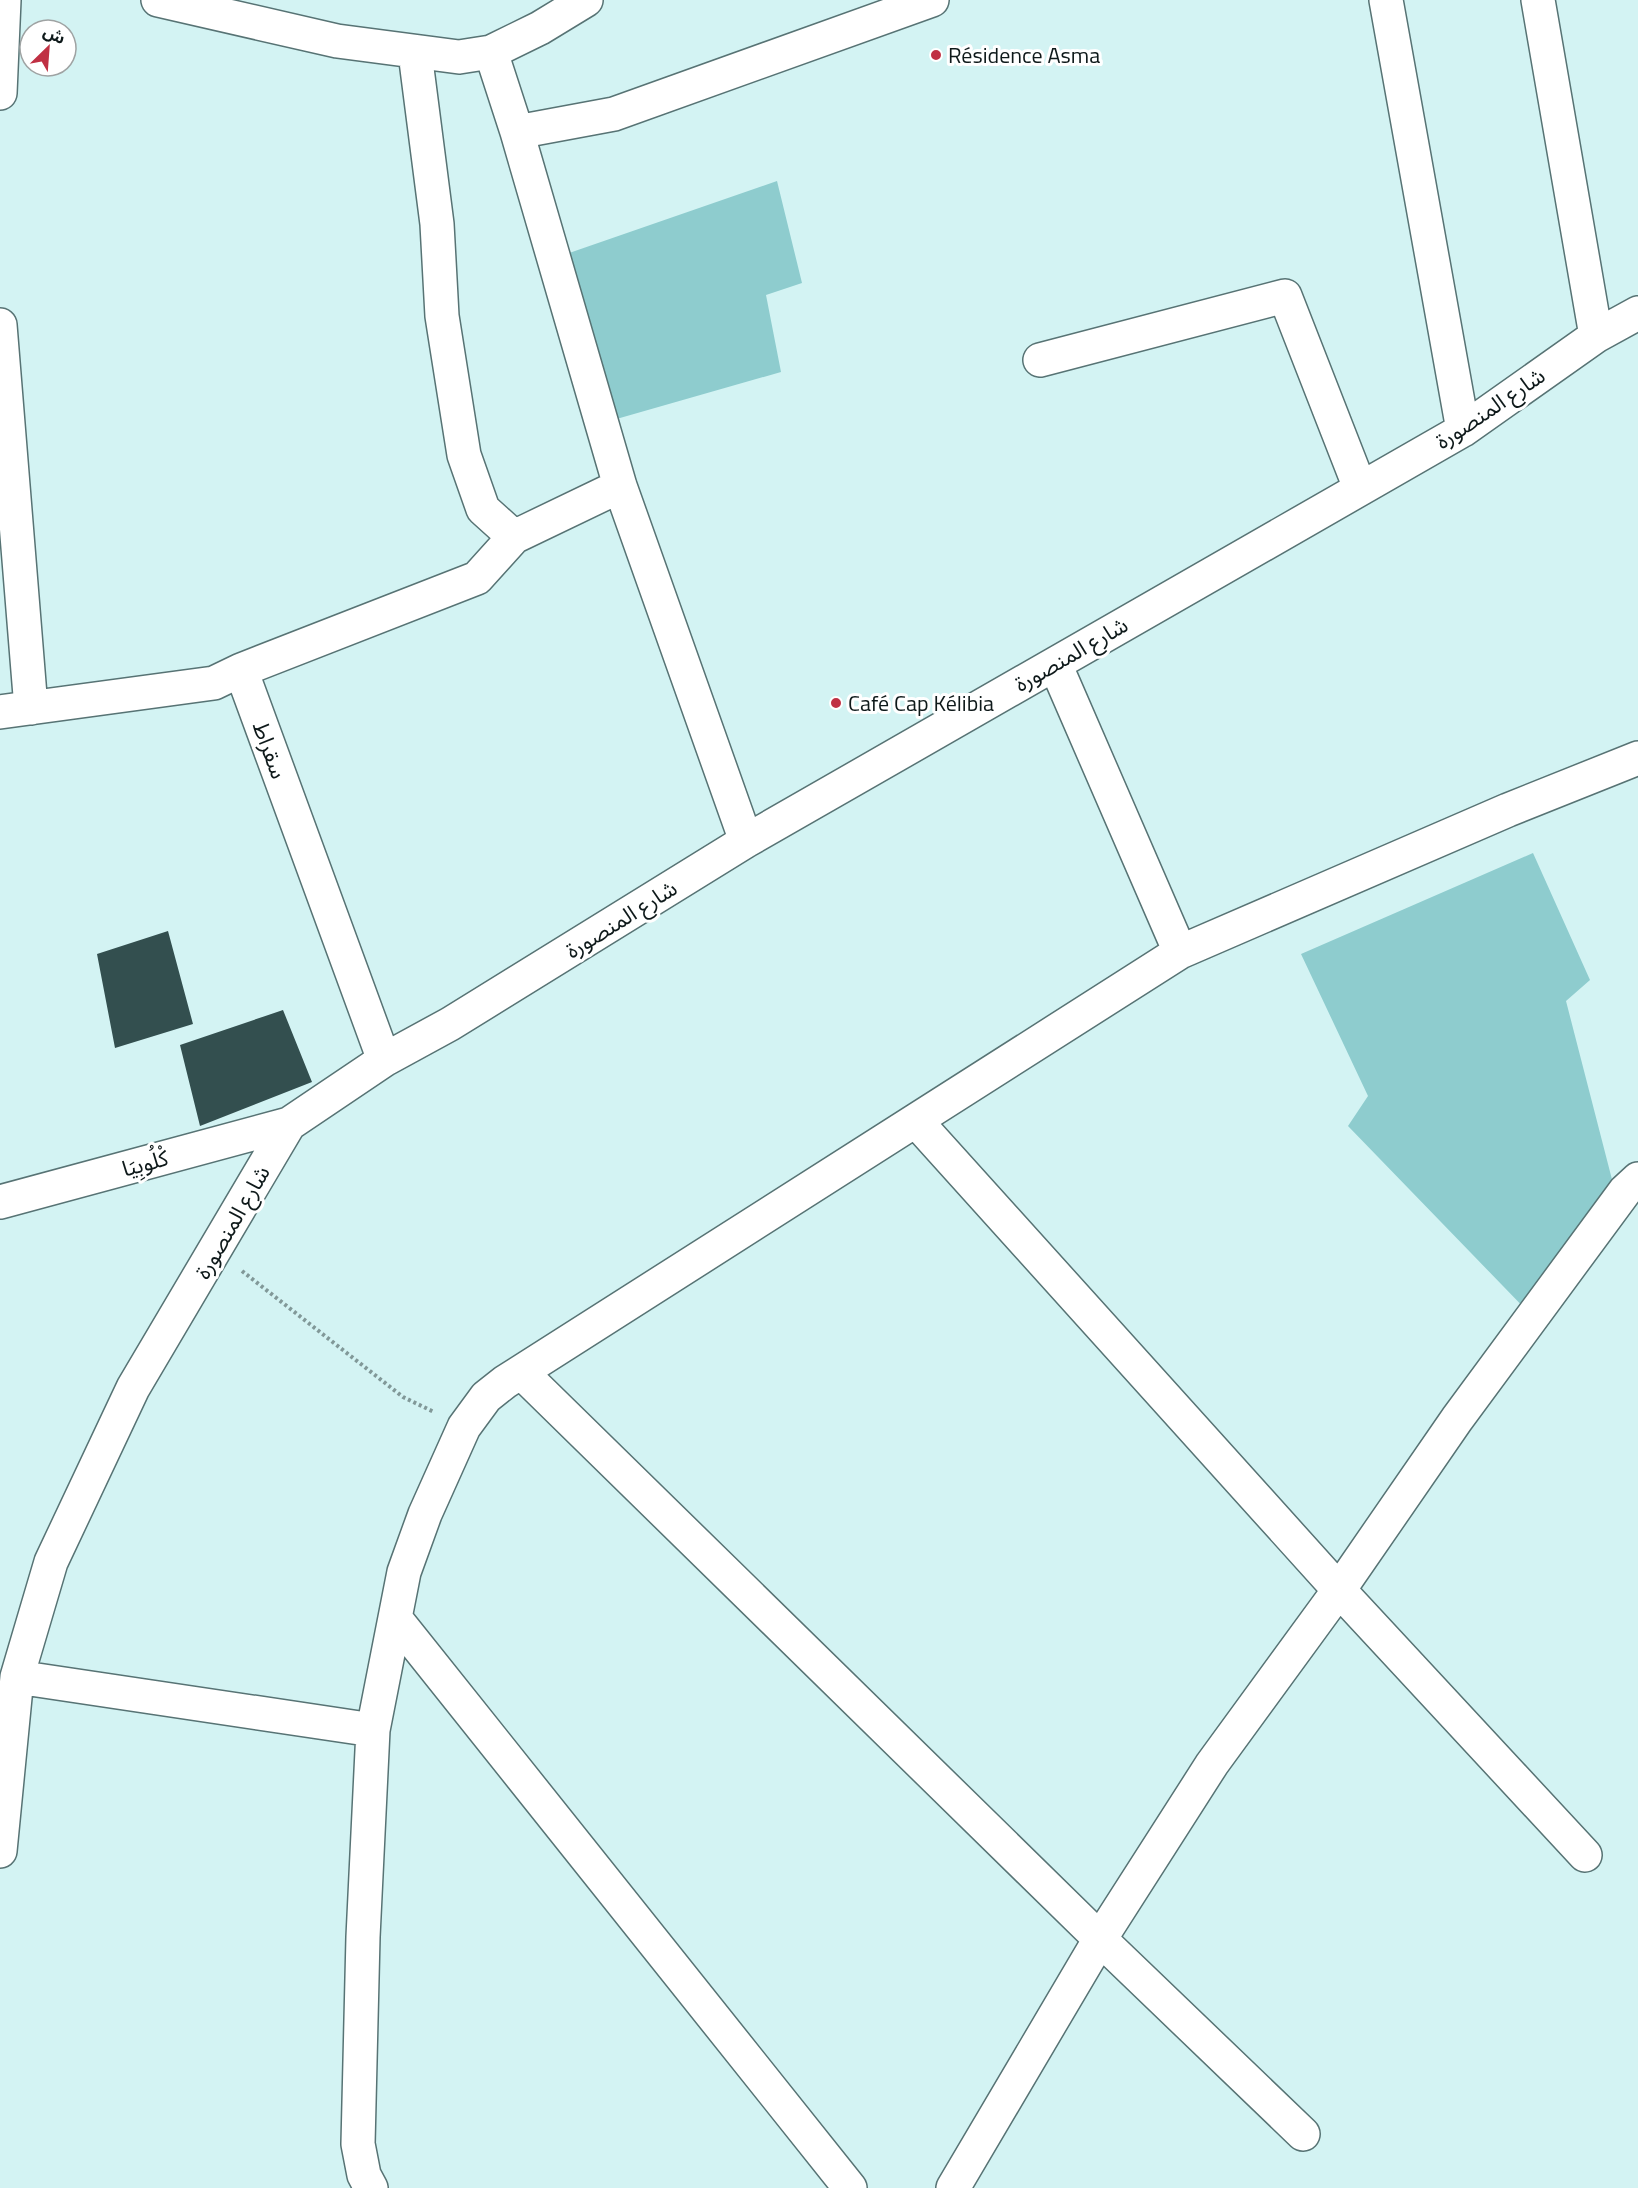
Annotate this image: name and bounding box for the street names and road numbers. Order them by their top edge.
street label: شارع المنصورة [1428,359,1552,457]
street label: شارع المنصورة [1008,608,1134,700]
street label: سقراط [244,717,296,783]
street label: شارع المنصورة [558,871,684,967]
street label: كْلُوبِيَا [118,1140,173,1185]
street label: شارع المنصورة [186,1159,278,1285]

